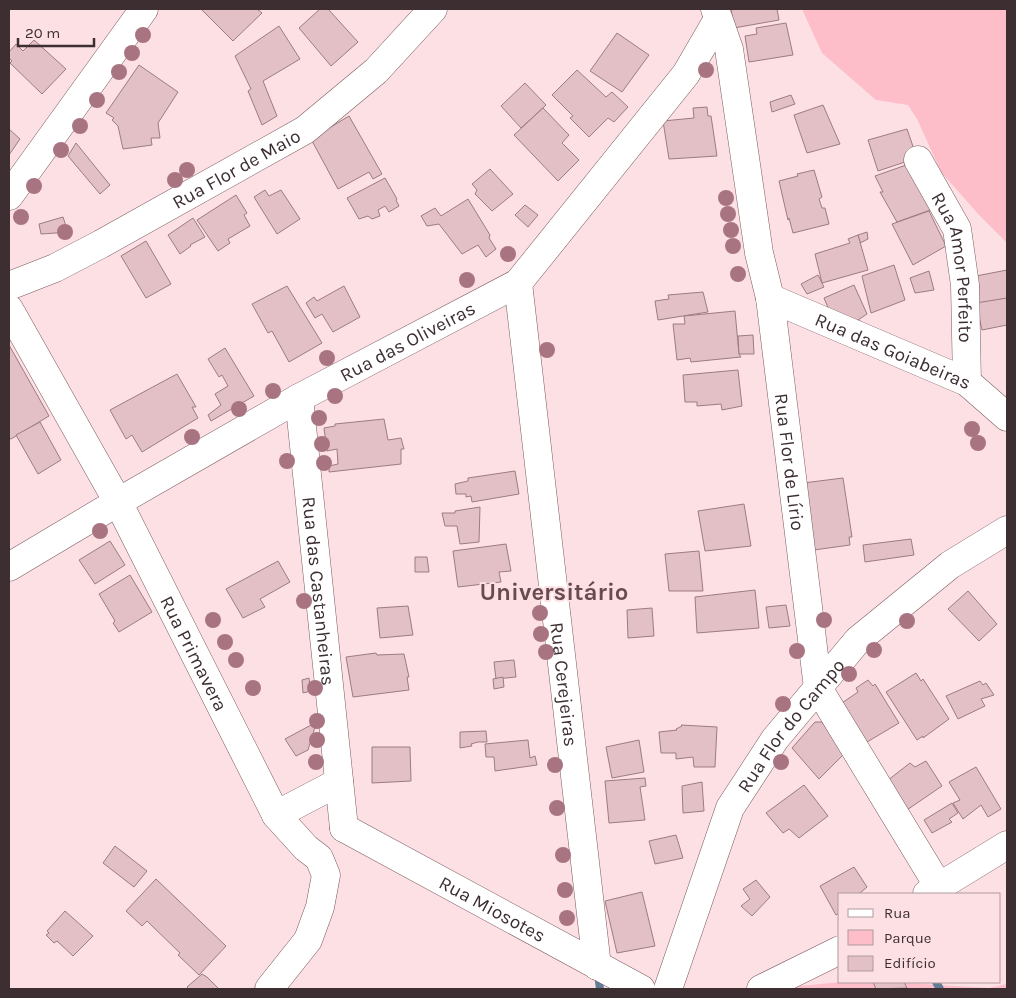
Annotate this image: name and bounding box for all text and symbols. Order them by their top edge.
scale bar [18,15,94,47]
text: 20 m [25,24,60,42]
street label: Rua Flor de Maio [169,125,305,214]
street label: Rua Amor Perfeito [926,188,976,343]
street label: Rua das Oliveiras [336,297,479,387]
street label: Rua das Goiabeiras [812,309,974,394]
street label: Rua Flor de Lírio [770,392,809,532]
street label: Rua das Castanheiras [297,495,339,687]
district label: Universitário [480,578,628,606]
street label: Rua Primavera [155,592,232,715]
street label: Rua Cerejeiras [545,621,582,748]
street label: Rua Flor do Campo [733,655,850,797]
street label: Rua Miosotes [435,872,549,947]
legend [838,893,1001,983]
text: Rua [884,904,911,922]
text: Parque [884,929,932,947]
text: Edifício [884,954,936,972]

